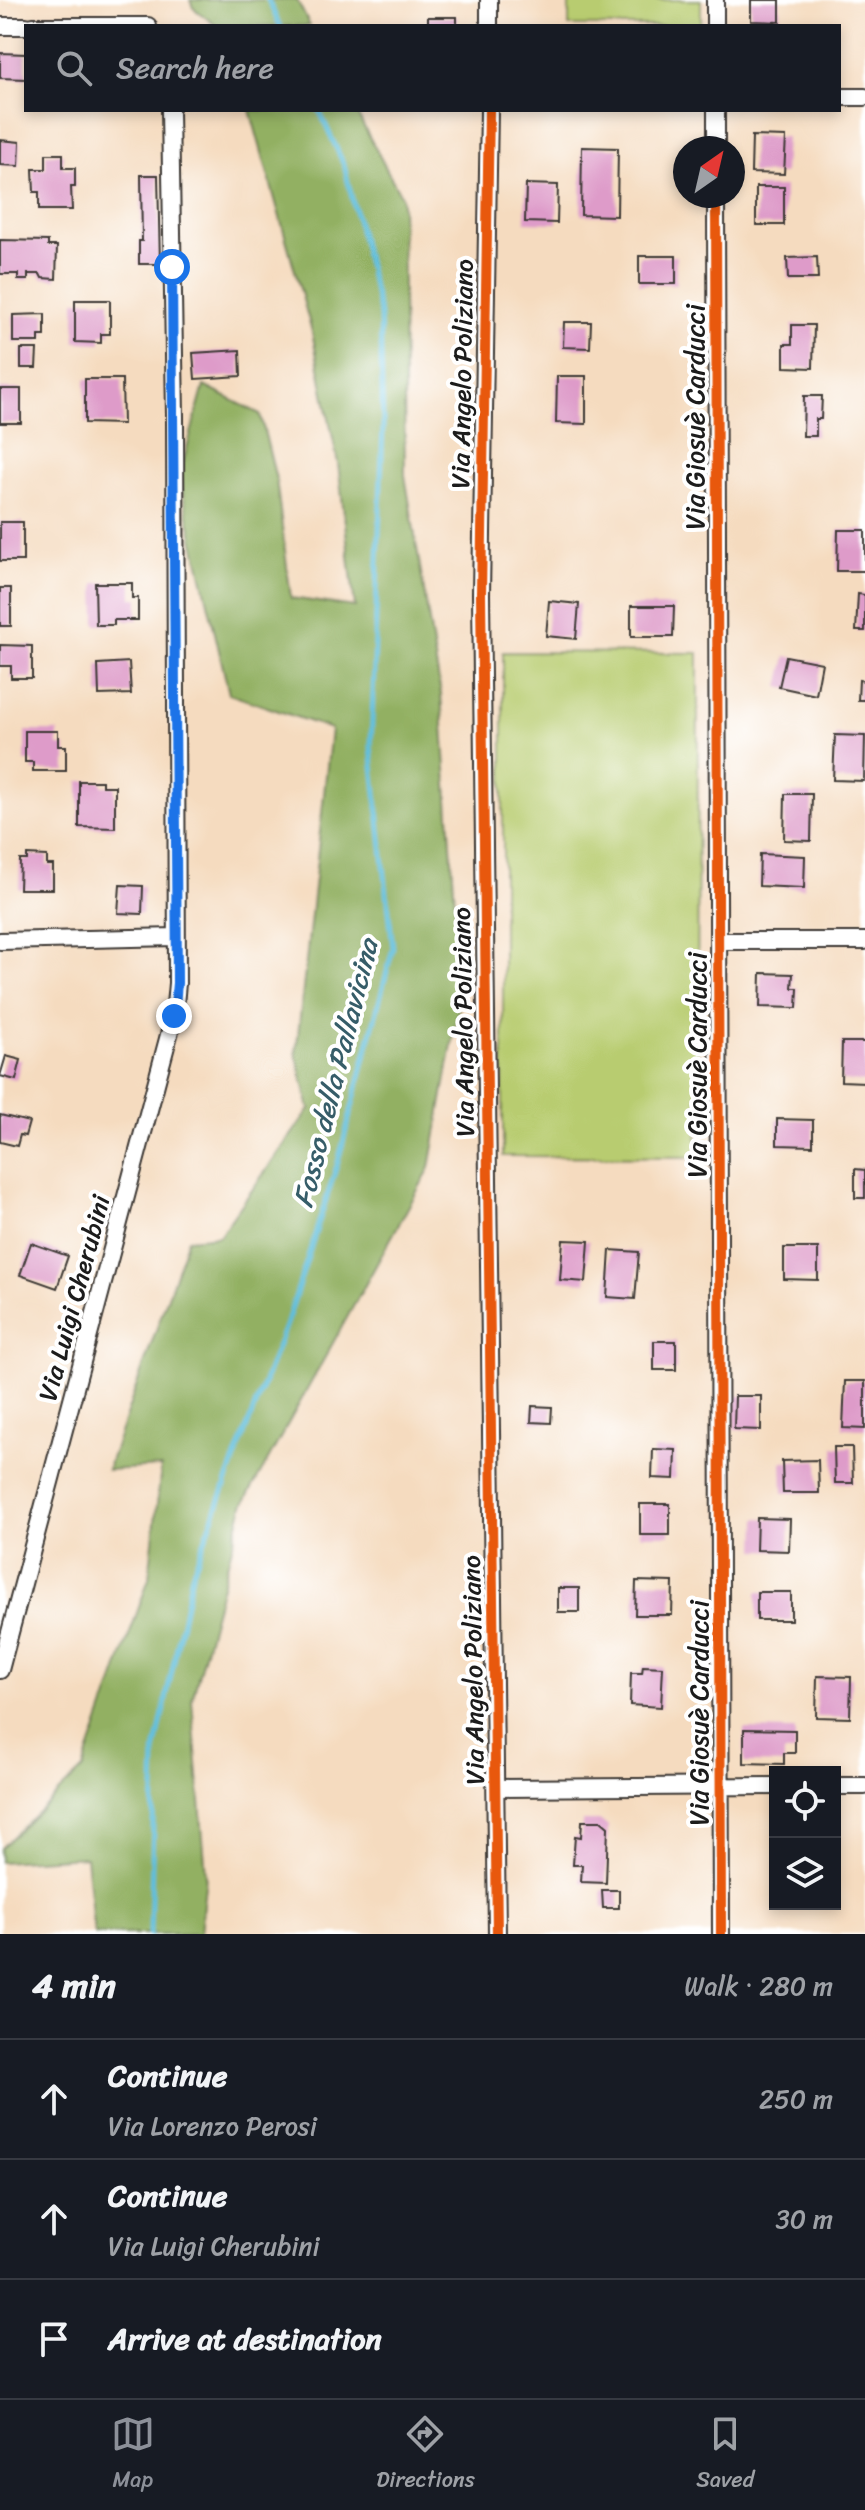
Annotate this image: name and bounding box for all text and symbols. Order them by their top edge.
search box [24,24,841,112]
text: Search here [116,41,274,95]
icon: search [52,46,96,90]
north arrow [673,136,745,208]
route start [154,249,190,285]
street label: Via Angelo Poliziano [437,259,487,489]
street label: Via Giosuè Carducci [672,303,718,530]
street label: Via Angelo Poliziano [438,907,488,1137]
water label: Fosso della Pallavicina [278,931,393,1212]
street label: Via Giosuè Carducci [674,951,720,1178]
route end [156,998,192,1034]
street label: Via Luigi Cherubini [24,1189,124,1406]
street label: Via Angelo Poliziano [448,1555,498,1785]
street label: Via Giosuè Carducci [676,1599,722,1826]
map controls [769,1766,841,1910]
button: locate [769,1766,841,1838]
button: layers [769,1838,841,1910]
text: 4 min [32,1956,116,2016]
text: Walk · 280 m [684,1963,833,2009]
text: Continue [108,2049,227,2103]
text: 250 m [759,2076,833,2122]
icon: ahead [32,2077,76,2121]
text: Via Lorenzo Perosi [108,2103,317,2149]
text: Continue [108,2169,227,2223]
text: 30 m [776,2196,833,2242]
icon: ahead [32,2197,76,2241]
text: Via Luigi Cherubini [108,2223,320,2269]
text: Arrive at destination [108,2312,382,2366]
icon: arrive [32,2317,76,2361]
tab: Map [111,2412,155,2499]
tab: Directions [376,2412,475,2499]
tab: Saved [696,2412,754,2499]

